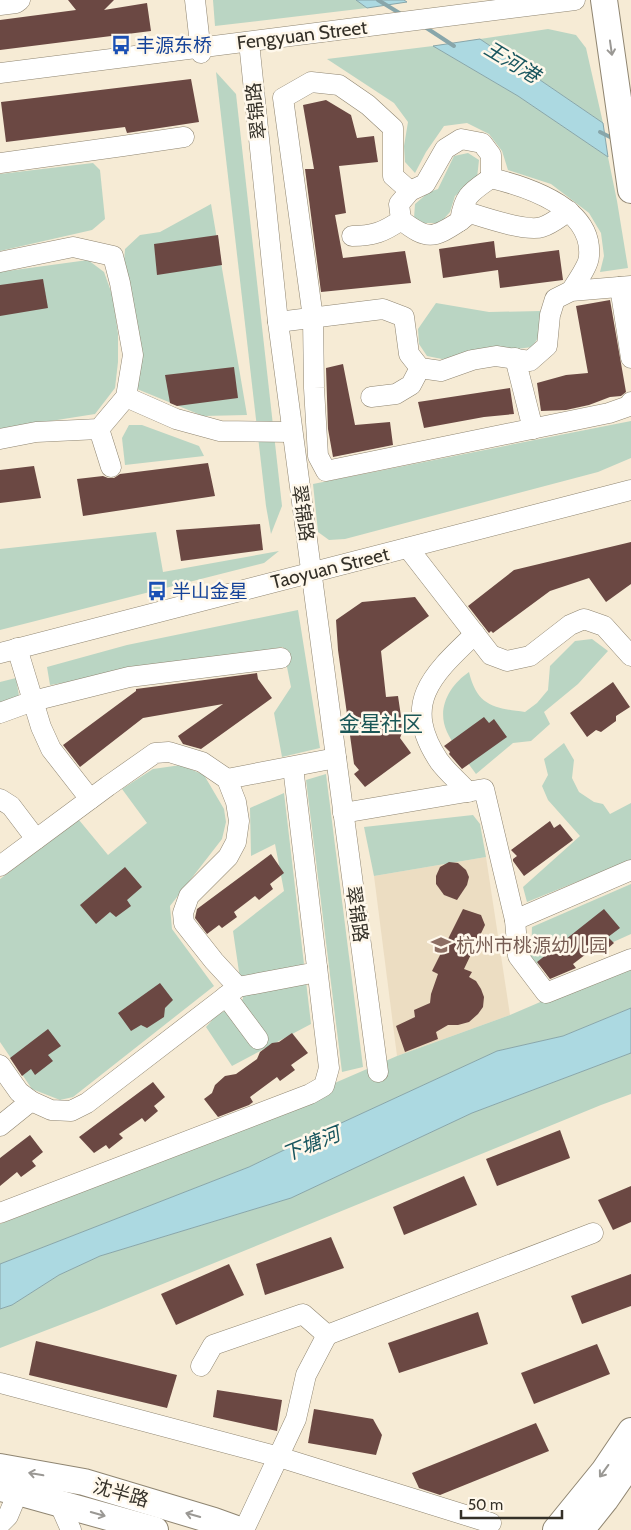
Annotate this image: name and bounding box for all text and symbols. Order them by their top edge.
street label: Fengyuan Street [235,16,369,54]
bus stop icon: 丰源东桥 [110,34,132,56]
place label: 丰源东桥 [136,34,212,57]
water label: 王河港 [480,36,546,89]
one-way arrow [606,40,616,56]
street label: 翠锦路 [242,81,270,141]
street label: 翠锦路 [288,483,318,543]
street label: Taoyuan Street [269,542,392,594]
bus stop icon: 半山金星 [146,580,168,602]
place label: 半山金星 [172,580,248,603]
district label: 金星社区 [339,711,423,736]
street label: 翠锦路 [342,884,372,944]
school or university icon: 杭州市桃源幼儿园 [430,934,452,956]
place label: 杭州市桃源幼儿园 [456,934,608,957]
water label: 下塘河 [279,1120,347,1166]
one-way arrow [598,1464,609,1477]
one-way arrow [28,1468,44,1478]
street label: 沈半路 [90,1474,152,1512]
scale bar [461,1488,562,1520]
text: 50 m [468,1496,503,1514]
one-way arrow [185,1509,201,1519]
one-way arrow [89,1510,105,1519]

